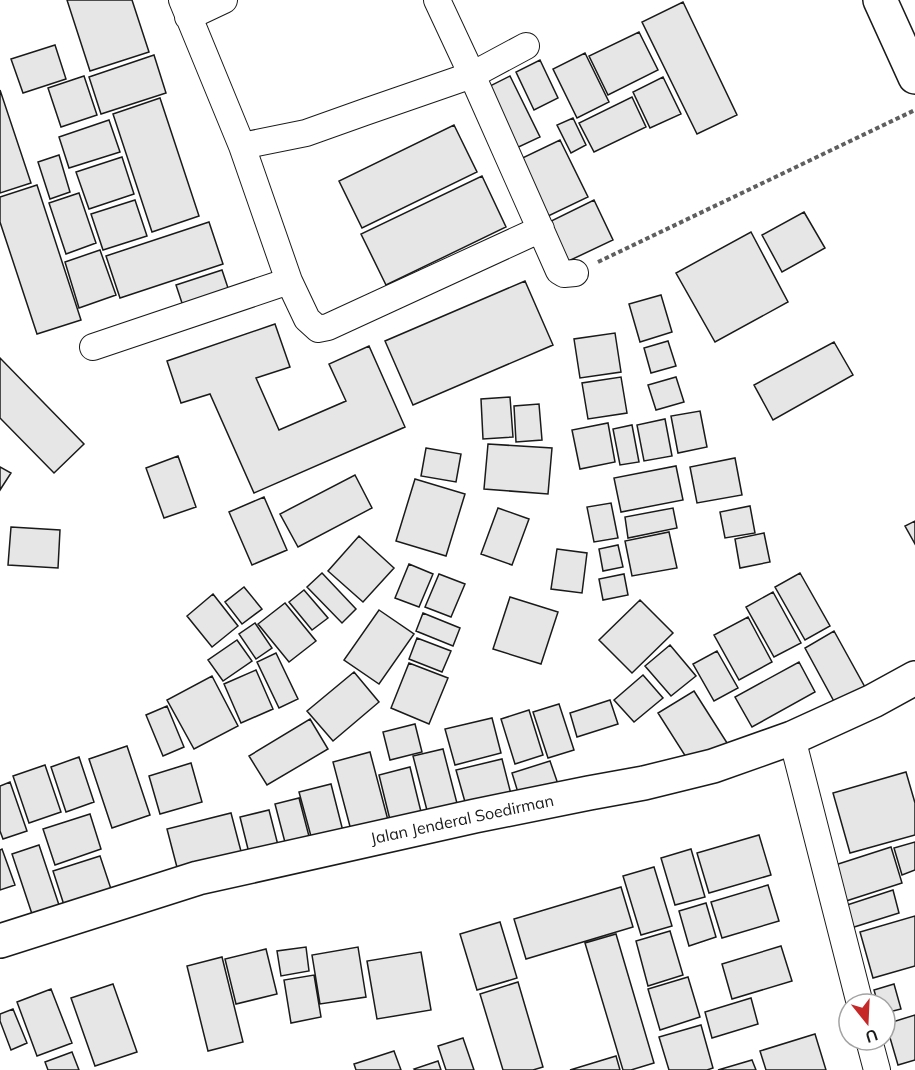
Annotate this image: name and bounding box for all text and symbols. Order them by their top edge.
street label: Jalan Jenderal Soedirman [369,790,555,848]
north arrow [837,992,897,1052]
text: U [863,1025,880,1048]

